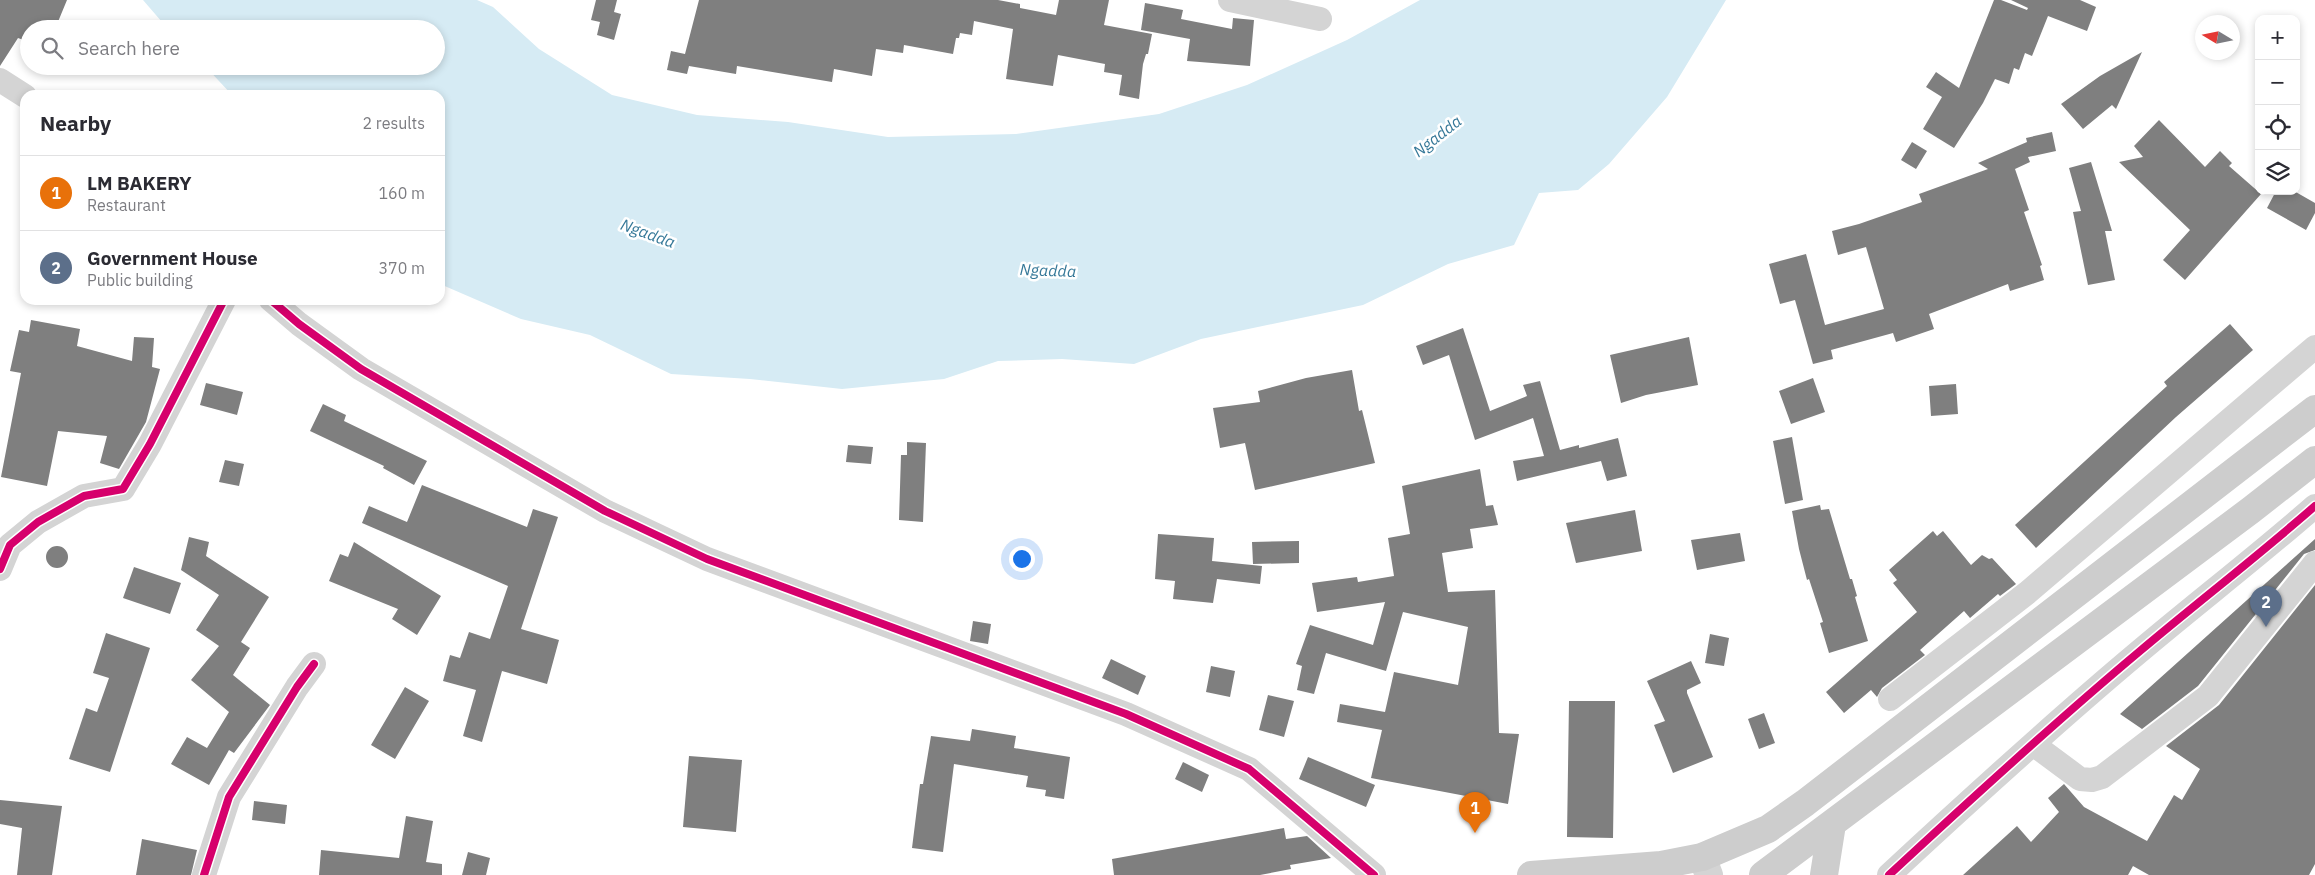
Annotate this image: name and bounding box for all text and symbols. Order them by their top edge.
north arrow [2195,15,2240,60]
map controls [2255,15,2300,195]
button: + [2255,15,2300,60]
search box [20,20,445,75]
icon: search [38,34,66,62]
text: Search here [78,36,180,60]
button: − [2255,60,2300,105]
button: locate [2255,105,2300,150]
text: Nearby [40,109,111,137]
water label: Ngadda [1409,111,1465,161]
text: 2 results [362,113,425,133]
button: layers [2255,150,2300,195]
text: LM BAKERY [87,171,192,195]
text: 1 [51,183,61,203]
text: 160 m [378,183,425,203]
text: Restaurant [87,195,166,215]
water label: Ngadda [618,214,678,252]
text: Government House [87,246,258,270]
text: 2 [51,258,61,278]
text: 370 m [378,258,425,278]
water label: Ngadda [1019,259,1077,281]
text: Public building [87,270,193,290]
your location [1009,546,1035,572]
pin: 2 [2250,586,2282,627]
pin: 1 [1459,792,1491,833]

